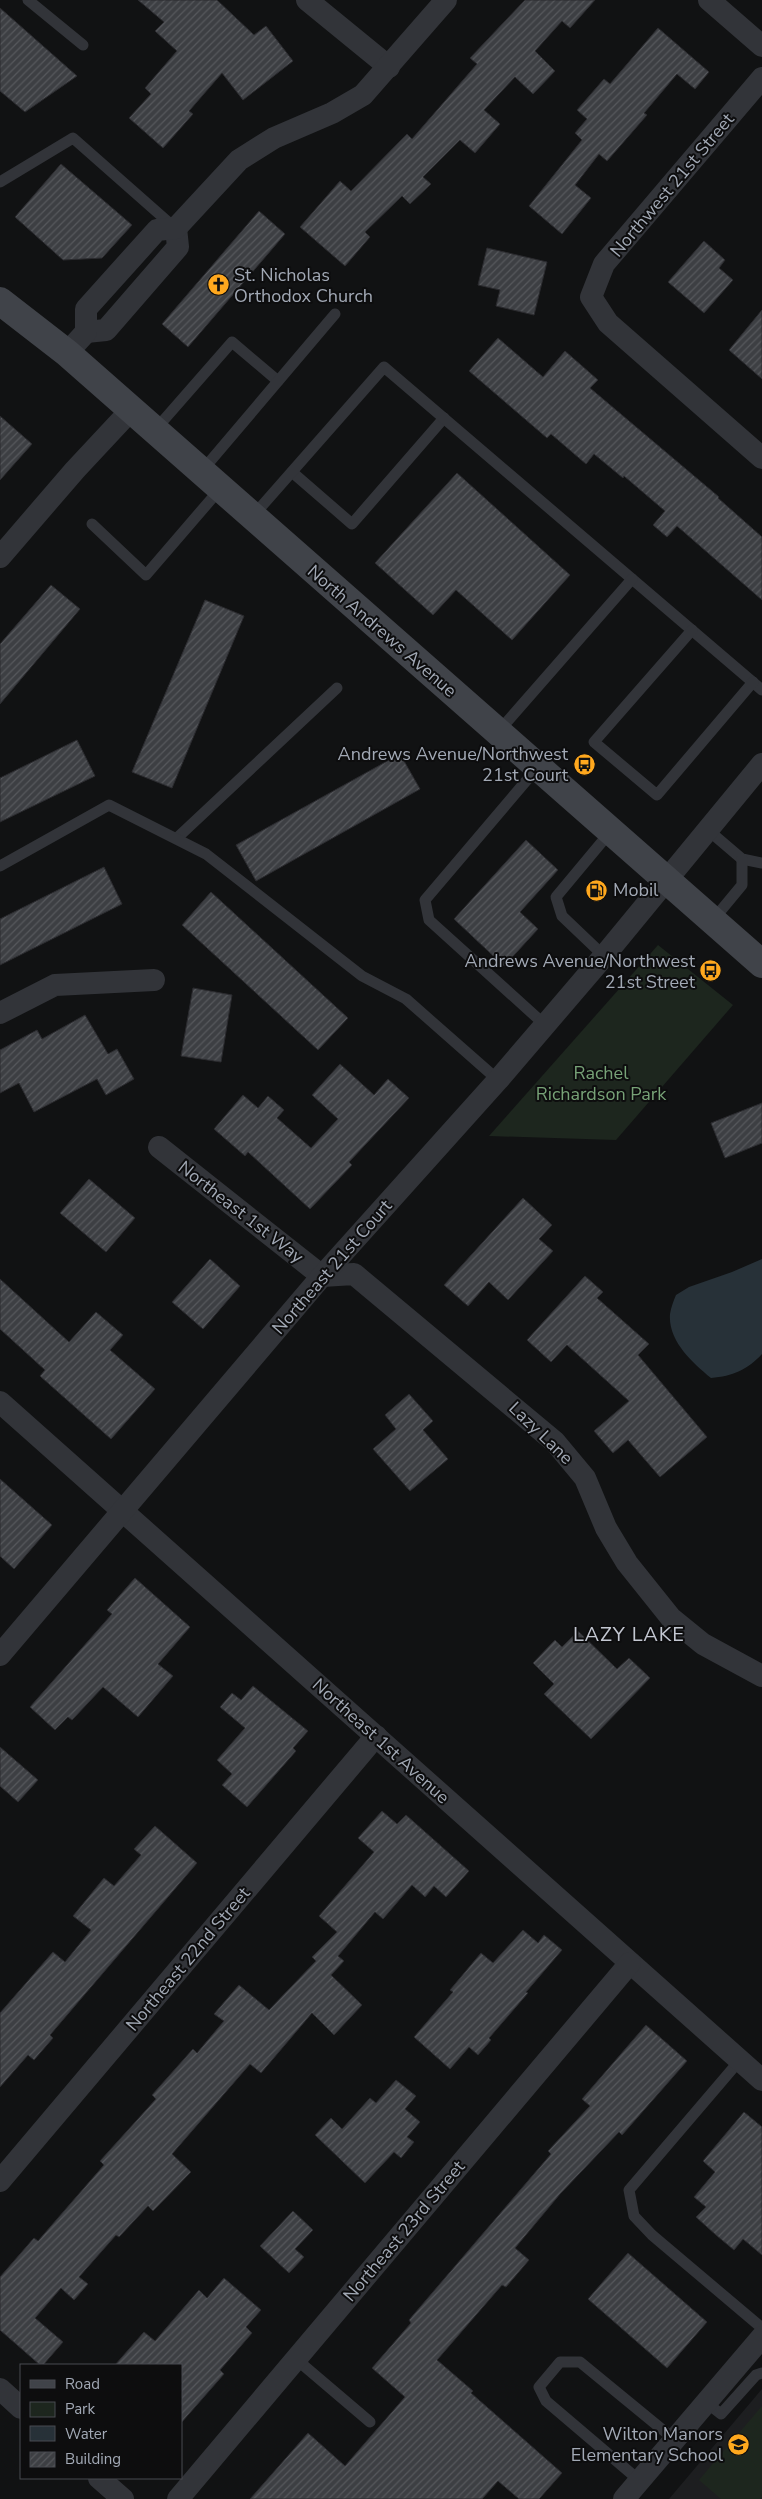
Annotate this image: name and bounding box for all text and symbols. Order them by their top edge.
street label: Northwest 21st Street [605,107,740,262]
place label: St. Nicholas Orthodox Church [234,263,373,308]
church icon: St. Nicholas Orthodox Church [206,273,230,297]
street label: North Andrews Avenue [302,559,462,703]
place label: Andrews Avenue/Northwest 21st Court [338,742,569,787]
bus stop icon: Andrews Avenue/Northwest 21st Court [572,752,596,776]
fuel station icon: Mobil [585,878,609,902]
place label: Mobil [613,878,659,902]
place label: Andrews Avenue/Northwest 21st Street [465,949,696,994]
bus stop icon: Andrews Avenue/Northwest 21st Street [699,959,723,983]
park label: Rachel Richardson Park [536,1061,667,1106]
street label: Northeast 1st Way [173,1155,309,1269]
street label: Northeast 21st Court [267,1194,398,1340]
street label: Lazy Lane [504,1396,578,1470]
district label: LAZY LAKE [573,1621,685,1648]
street label: Northeast 1st Avenue [307,1673,455,1809]
street label: Northeast 22nd Street [120,1881,256,2036]
street label: Northeast 23rd Street [338,2155,471,2307]
legend [20,2364,182,2479]
text: Road [65,2374,100,2394]
text: Park [65,2399,95,2419]
place label: Wilton Manors Elementary School [571,2422,724,2467]
text: Water [65,2424,108,2444]
school or university icon: Wilton Manors Elementary School [727,2432,751,2456]
text: Building [65,2449,121,2469]

